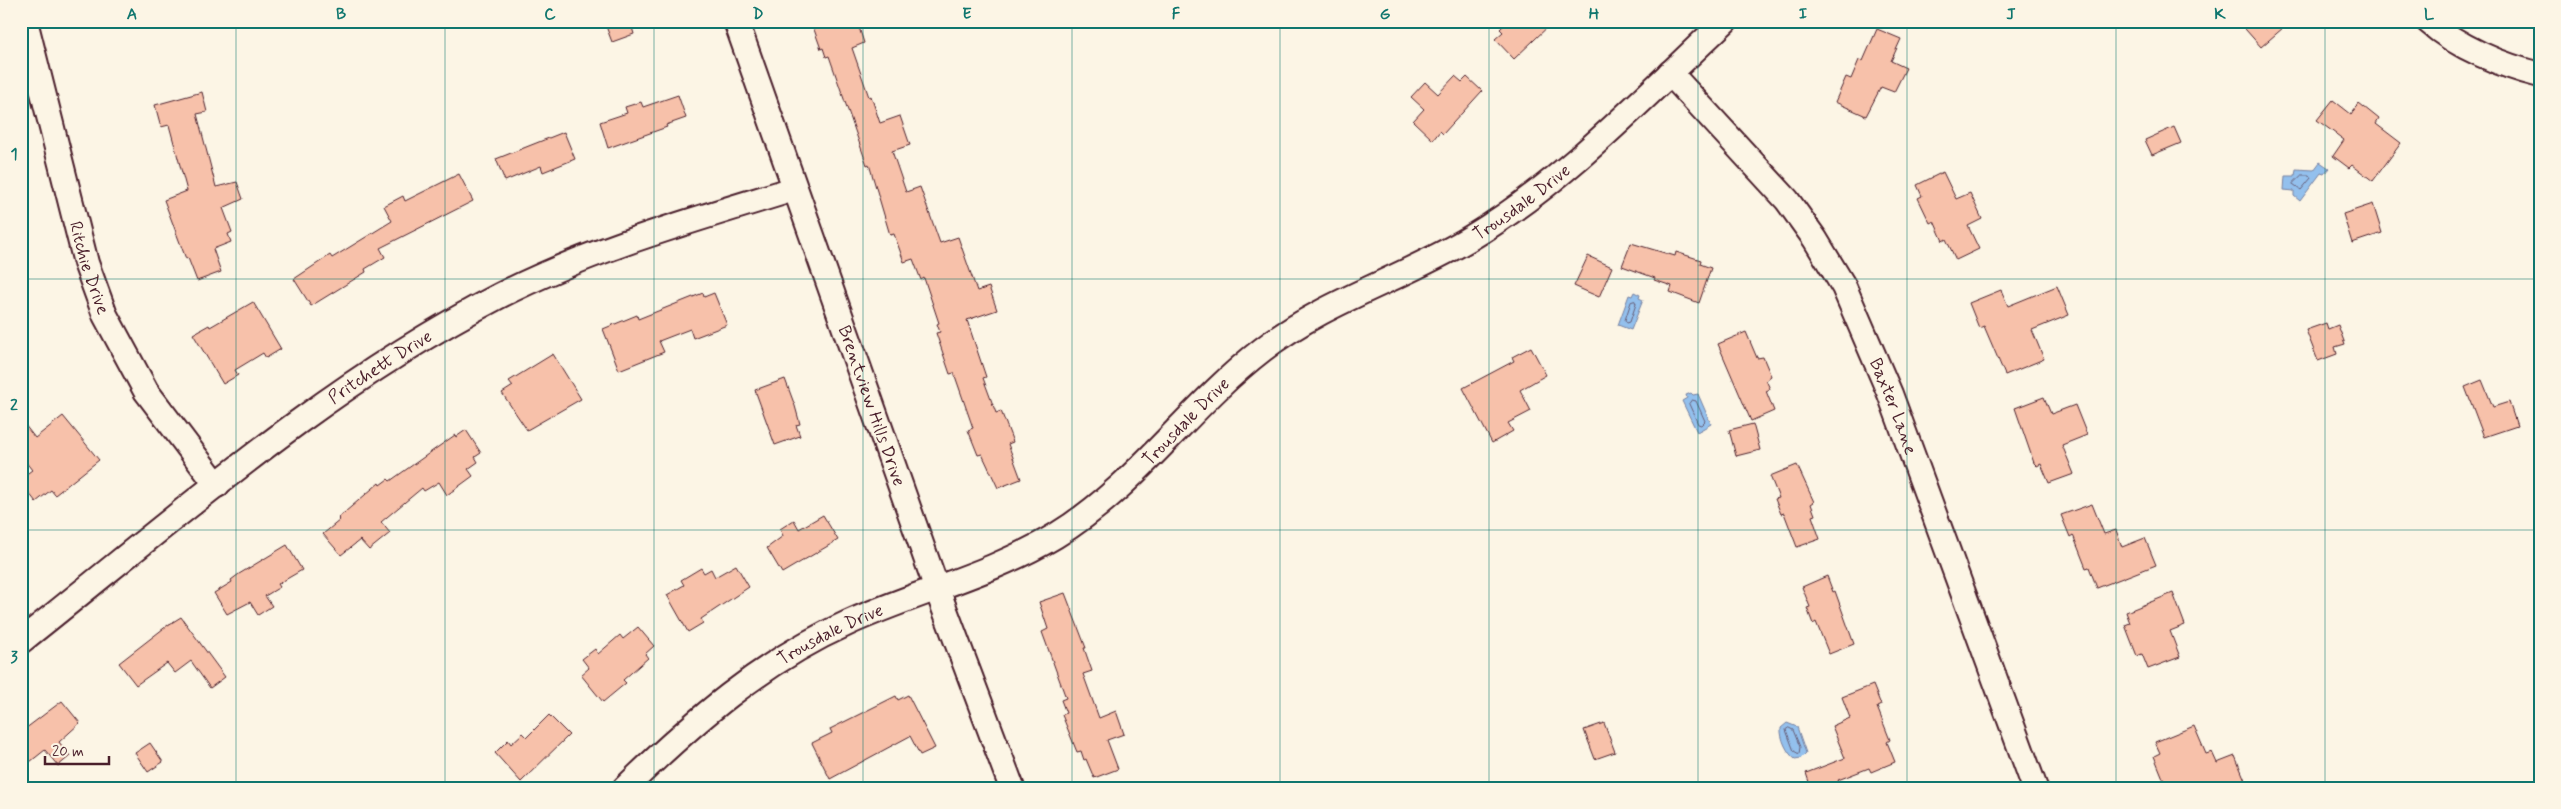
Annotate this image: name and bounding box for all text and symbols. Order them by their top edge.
text: A [127,4,137,25]
text: B [336,4,346,25]
text: C [544,4,556,25]
text: D [752,4,764,25]
text: E [962,4,972,25]
text: F [1172,4,1181,25]
text: G [1380,4,1391,25]
text: H [1589,4,1600,25]
text: I [1799,4,1808,25]
text: J [2006,4,2016,25]
text: K [2214,4,2226,25]
text: L [2424,4,2435,25]
text: 1 [10,144,18,165]
street label: Trousdale Drive [1468,159,1576,247]
street label: Ritchie Drive [63,219,115,318]
street label: Brentview Hills Drive [832,322,911,489]
street label: Pritchett Drive [324,325,437,410]
street label: Baxter Lane [1863,355,1922,458]
street label: Trousdale Drive [1137,372,1235,472]
text: 2 [10,395,18,416]
street label: Trousdale Drive [773,598,887,671]
text: 3 [10,647,18,668]
scale bar [45,734,109,766]
text: 20 m [52,742,84,762]

